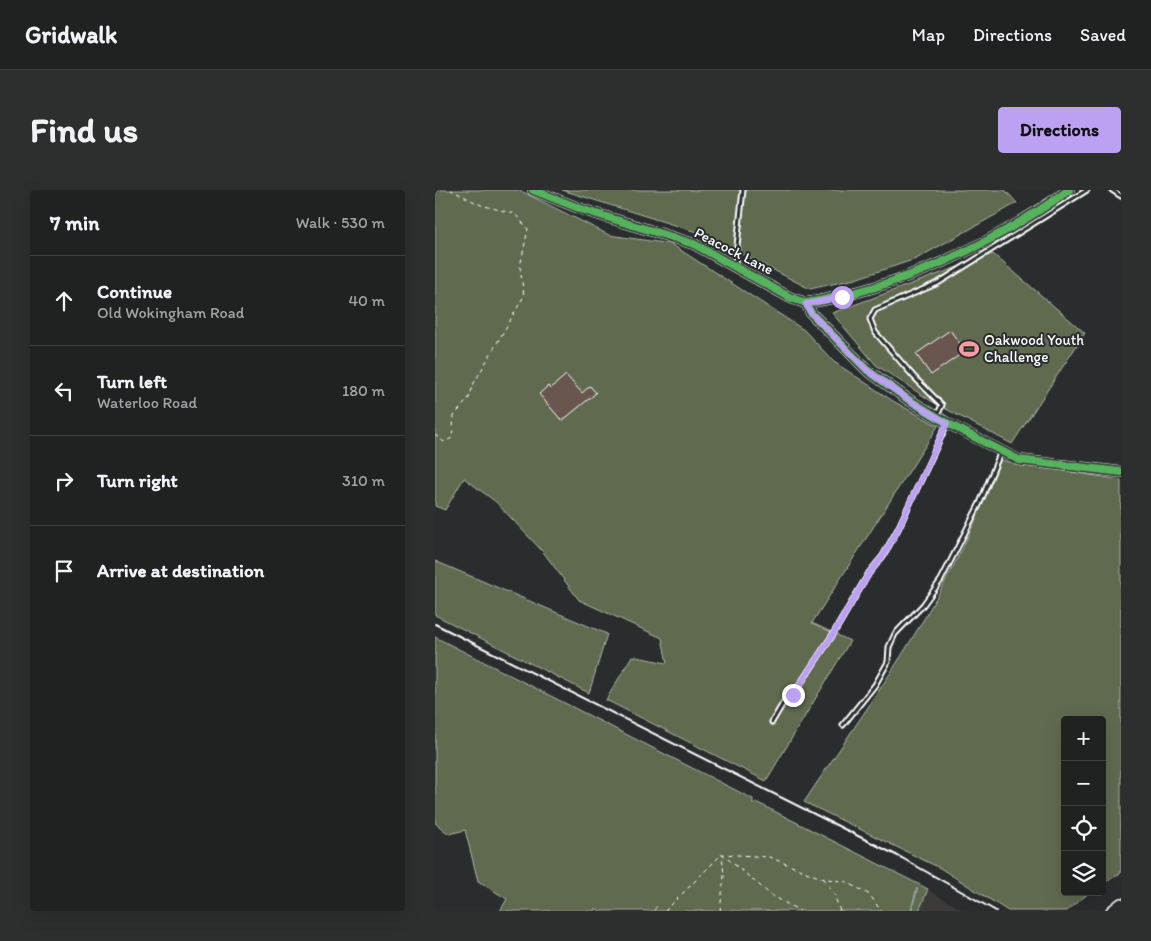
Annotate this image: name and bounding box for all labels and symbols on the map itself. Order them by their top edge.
street label: Peacock Lane [691,223,777,279]
route start [831,286,854,309]
place label: Oakwood Youth Challenge [984,331,1084,366]
sports icon: Oakwood Youth Challenge [958,338,980,360]
route end [782,684,805,707]

